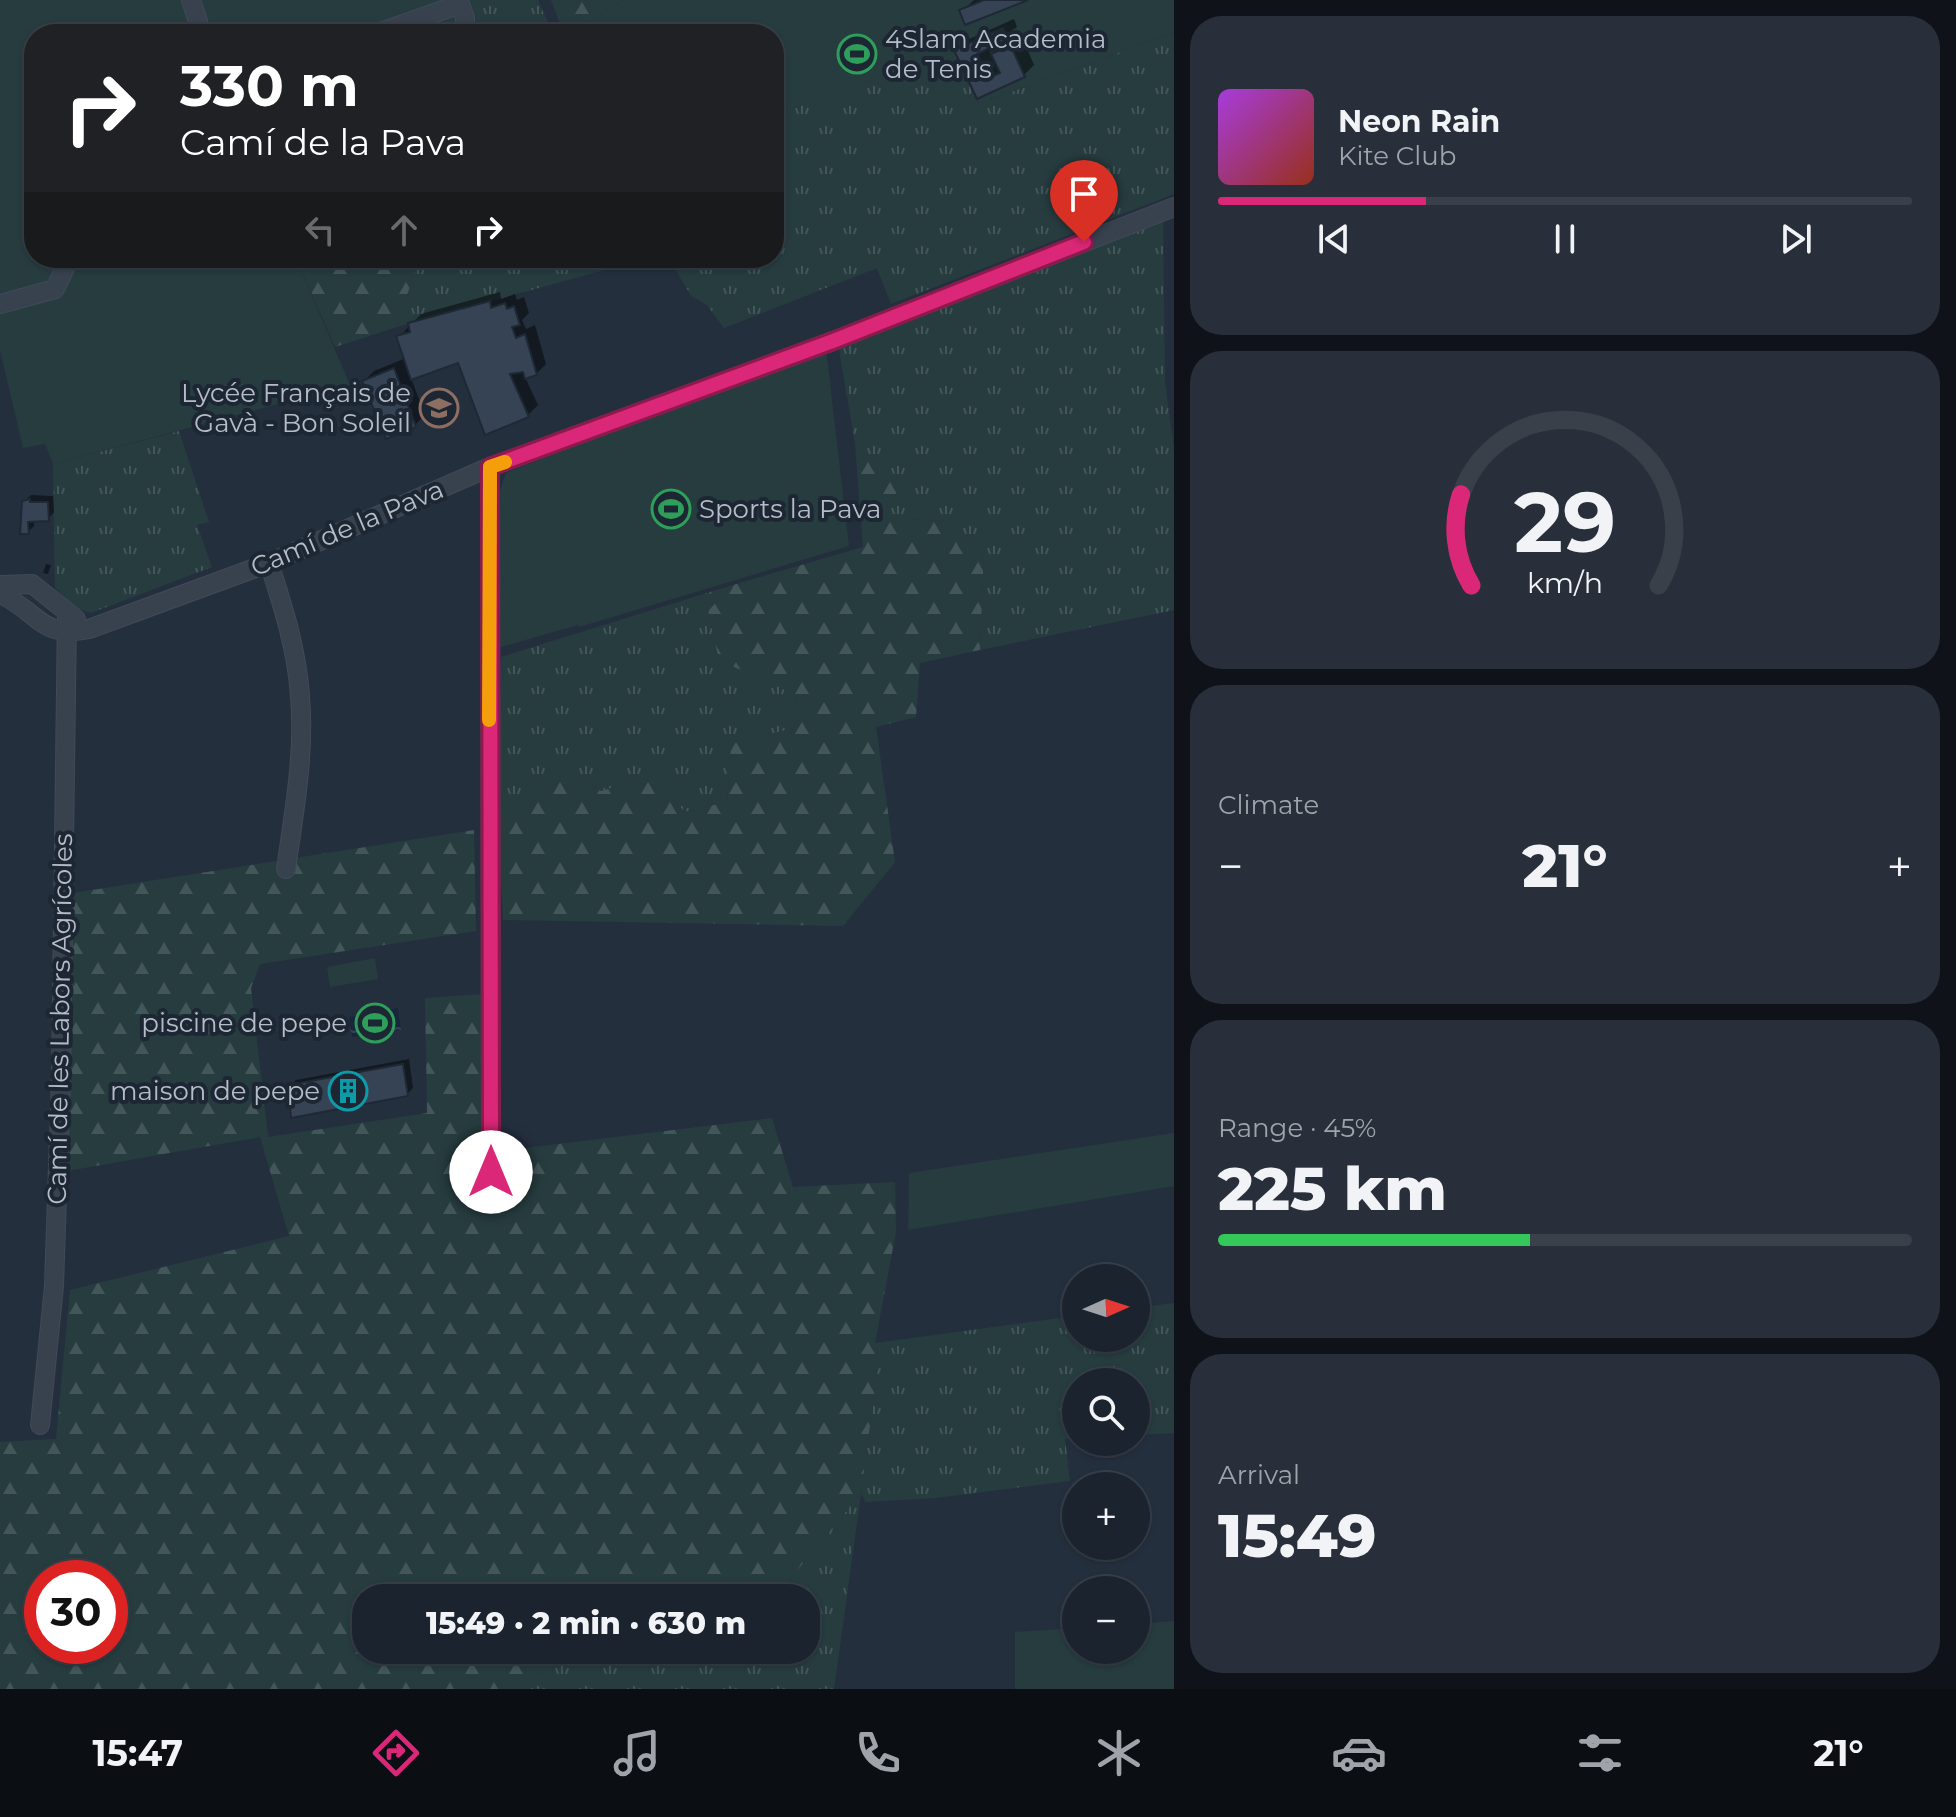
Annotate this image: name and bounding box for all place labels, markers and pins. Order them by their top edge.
place label: 4Slam Academia de Tenis [885,23,1106,85]
sports icon: 4Slam Academia de Tenis [836,33,878,75]
pin [1050,160,1118,242]
place label: Lycée Français de Gavà - Bon Soleil [181,377,411,439]
school or university icon: Lycée Français de Gavà - Bon Soleil [418,387,460,429]
sports icon: Sports la Pava [650,488,692,530]
place label: Sports la Pava [699,493,881,525]
sports icon: piscine de pepe [354,1002,396,1044]
place label: piscine de pepe [141,1007,347,1039]
building icon: maison de pepe [327,1070,369,1112]
place label: maison de pepe [110,1075,320,1107]

